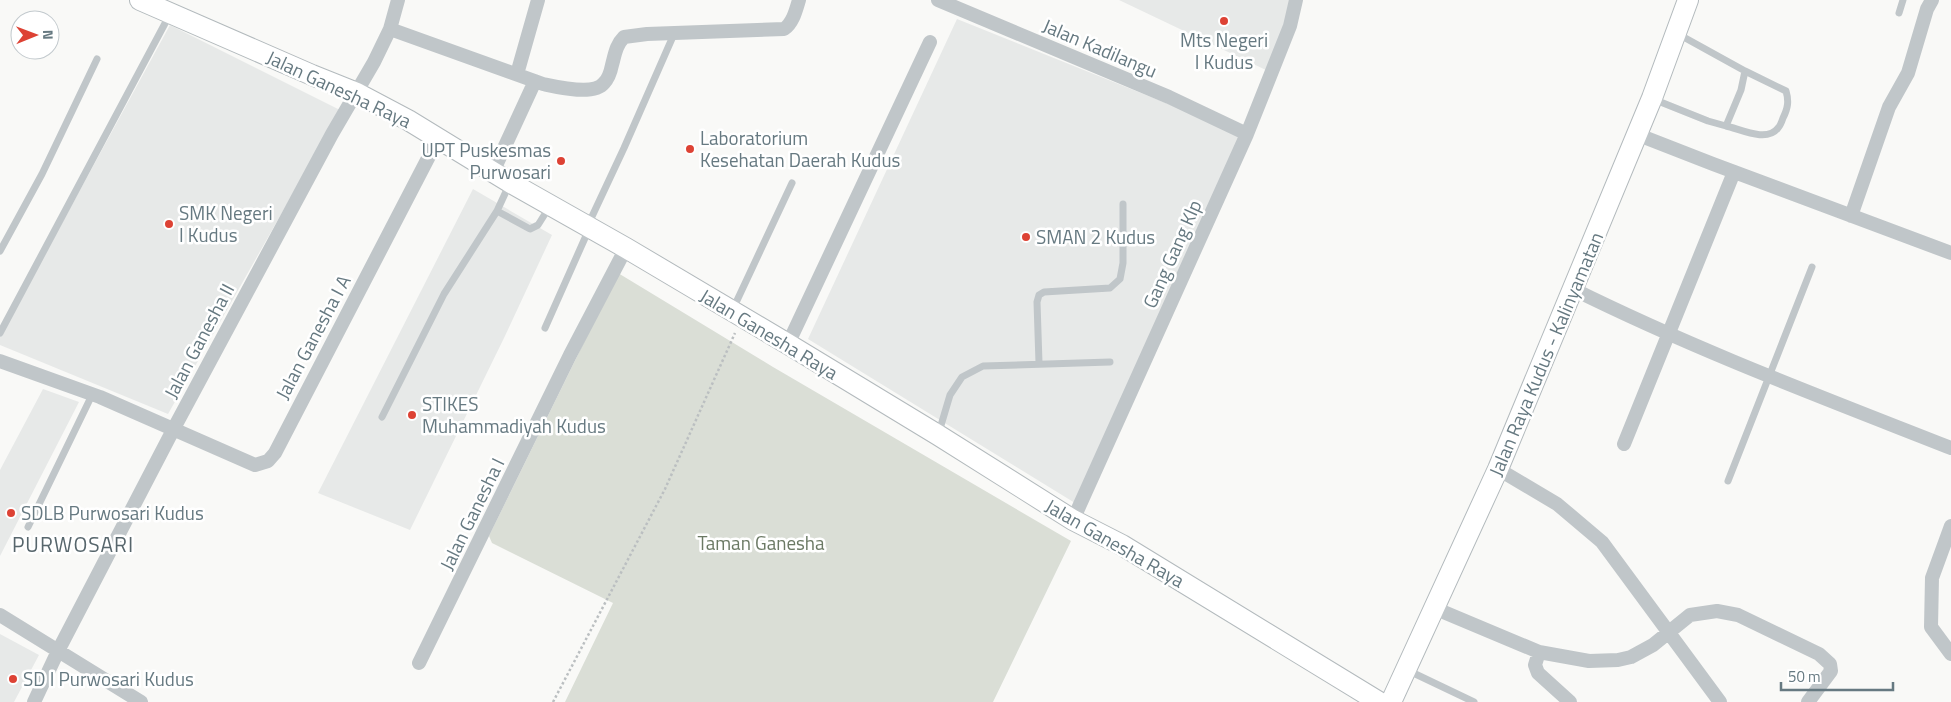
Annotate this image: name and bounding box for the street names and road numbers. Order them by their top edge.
street label: Jalan Kadilangu [1038,10,1162,85]
street label: Jalan Ganesha Raya [262,42,417,135]
street label: Gang Gang Klp [1135,195,1208,313]
street label: Jalan Raya Kudus - Kalinyamatan [1481,227,1610,480]
street label: Jalan Ganesha I A [268,269,358,404]
street label: Jalan Ganesha II [156,278,241,403]
street label: Jalan Ganesha Raya [695,281,844,387]
street label: Jalan Ganesha I [432,453,511,575]
street label: Jalan Ganesha Raya [1040,491,1191,595]

